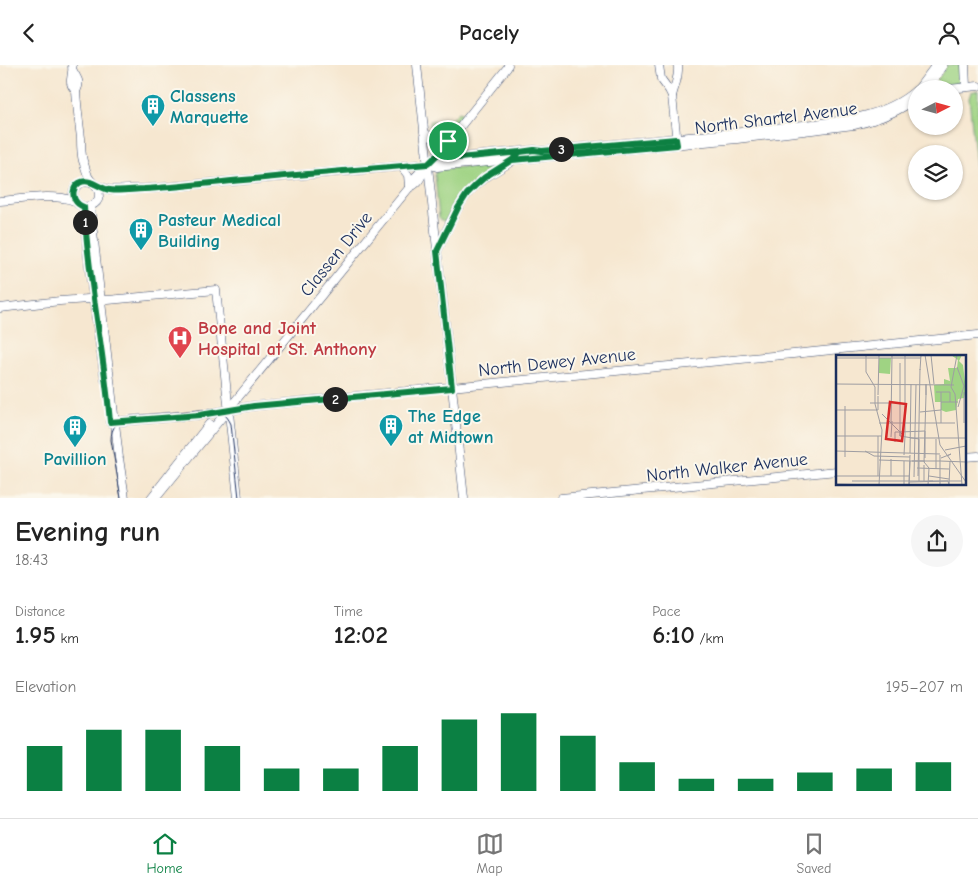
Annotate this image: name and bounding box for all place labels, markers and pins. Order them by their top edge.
place label: Classens Marquette [170,86,248,128]
building icon: Classens Marquette [140,93,166,127]
pin [427,120,469,162]
pin: 3 [548,137,574,161]
pin: 1 [72,209,98,235]
place label: Pasteur Medical Building [158,210,281,252]
building icon: Pasteur Medical Building [128,217,154,251]
place label: Bone and Joint Hospital at St. Anthony [198,318,377,360]
hospital icon: Bone and Joint Hospital at St. Anthony [167,325,193,359]
pin: 2 [322,387,348,411]
place label: The Edge at Midtown [408,406,493,448]
building icon: The Edge at Midtown [378,413,404,447]
building icon: Pavillion [62,414,88,448]
place label: Pavillion [43,449,107,470]

